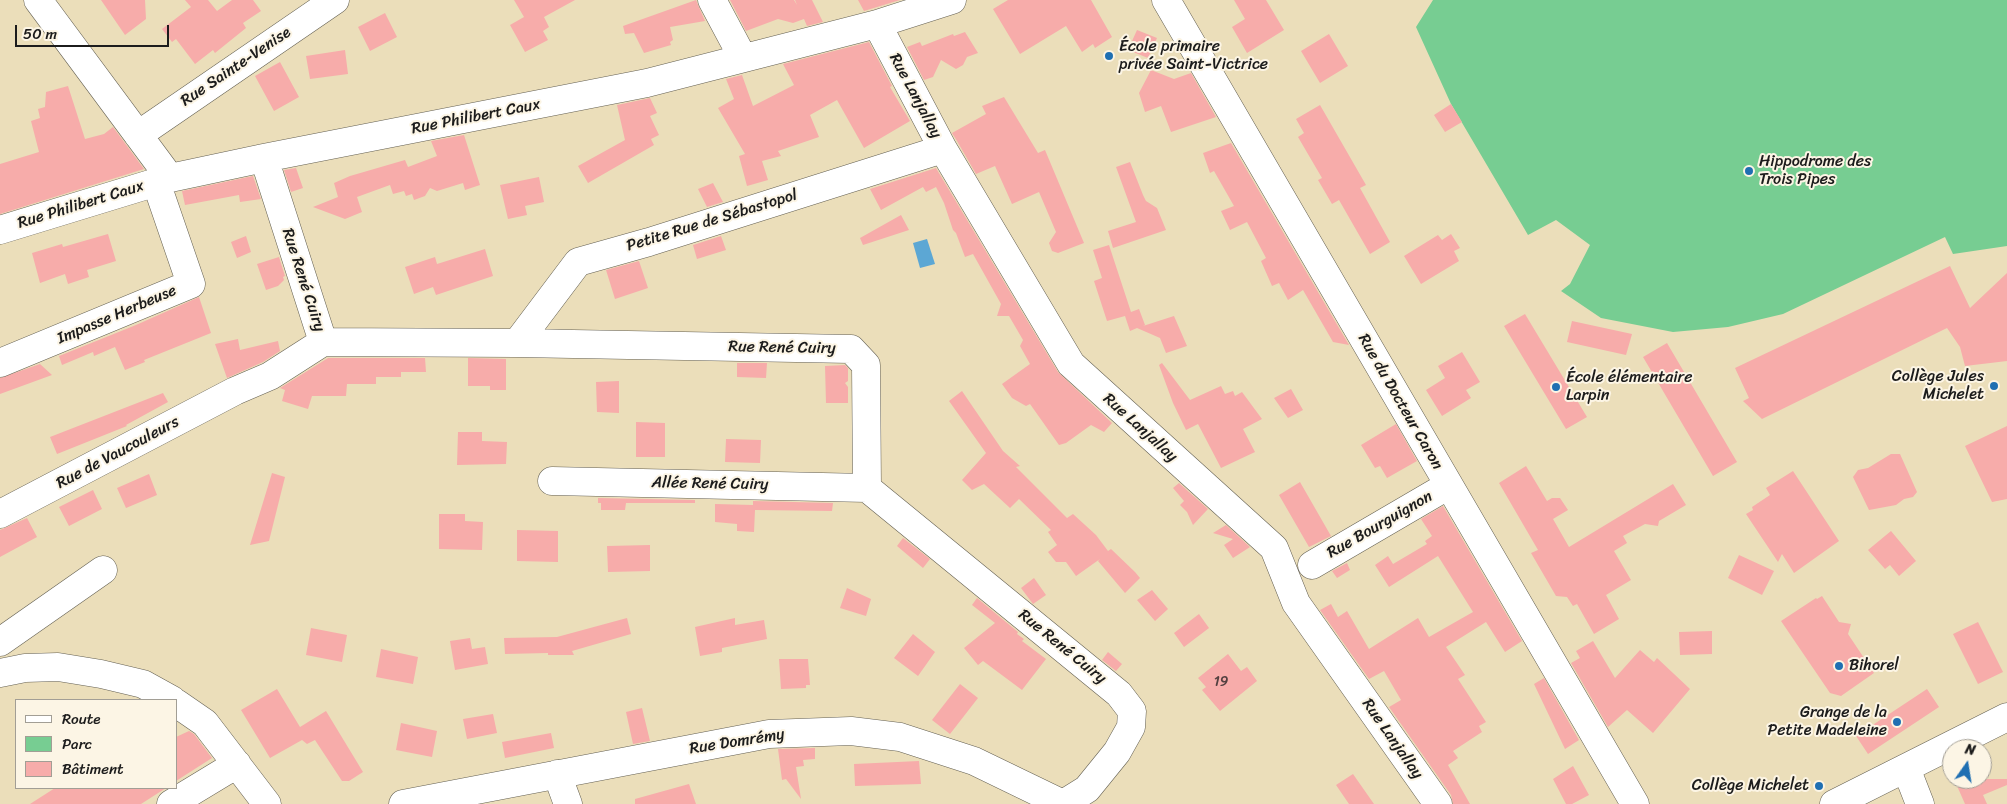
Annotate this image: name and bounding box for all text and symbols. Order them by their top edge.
scale bar [18,15,171,47]
text: 50 m [23,21,57,47]
street label: Rue Sainte-Venise [177,23,295,111]
place label: École primaire privée Saint-Victrice [1119,37,1268,75]
street label: Rue Lanjallay [885,50,945,142]
marker: École primaire privée Saint-Victrice [1103,50,1115,62]
street label: Rue Philibert Caux [410,95,542,139]
place label: Hippodrome des Trois Pipes [1759,152,1871,190]
marker: Hippodrome des Trois Pipes [1743,165,1755,177]
street label: Rue Philibert Caux [16,177,146,233]
street label: Petite Rue de Sébastopol [624,186,800,256]
street label: Rue René Cuiry [277,226,329,334]
street label: Impasse Herbeuse [54,281,180,349]
street label: Rue du Docteur Caron [1353,331,1447,473]
street label: Rue René Cuiry [728,337,836,359]
place label: Collège Jules Michelet [1892,367,1984,405]
place label: École élémentaire Larpin [1566,368,1692,406]
marker: Collège Jules Michelet [1988,380,2000,392]
marker: École élémentaire Larpin [1550,381,1562,393]
street label: Rue Lanjallay [1099,390,1181,466]
street label: Rue de Vaucouleurs [53,413,183,493]
street label: Allée René Cuiry [651,473,769,495]
street label: Rue Bourguignon [1324,487,1436,563]
street label: Rue René Cuiry [1014,606,1110,688]
place label: Bihorel [1849,656,1899,676]
marker: Bihorel [1833,660,1845,672]
house number: 19 [1214,674,1228,690]
street label: Rue Lanjallay [1357,695,1427,783]
legend [15,699,178,789]
place label: Grange de la Petite Madeleine [1767,703,1887,741]
text: Route [62,706,101,732]
marker: Grange de la Petite Madeleine [1891,716,1903,728]
street label: Rue Domrémy [688,725,786,759]
text: Parc [62,731,92,757]
text: N [1963,737,1978,763]
north arrow [1942,739,1992,789]
text: Bâtiment [62,756,124,782]
place label: Collège Michelet [1692,776,1809,796]
marker: Collège Michelet [1813,780,1825,792]

